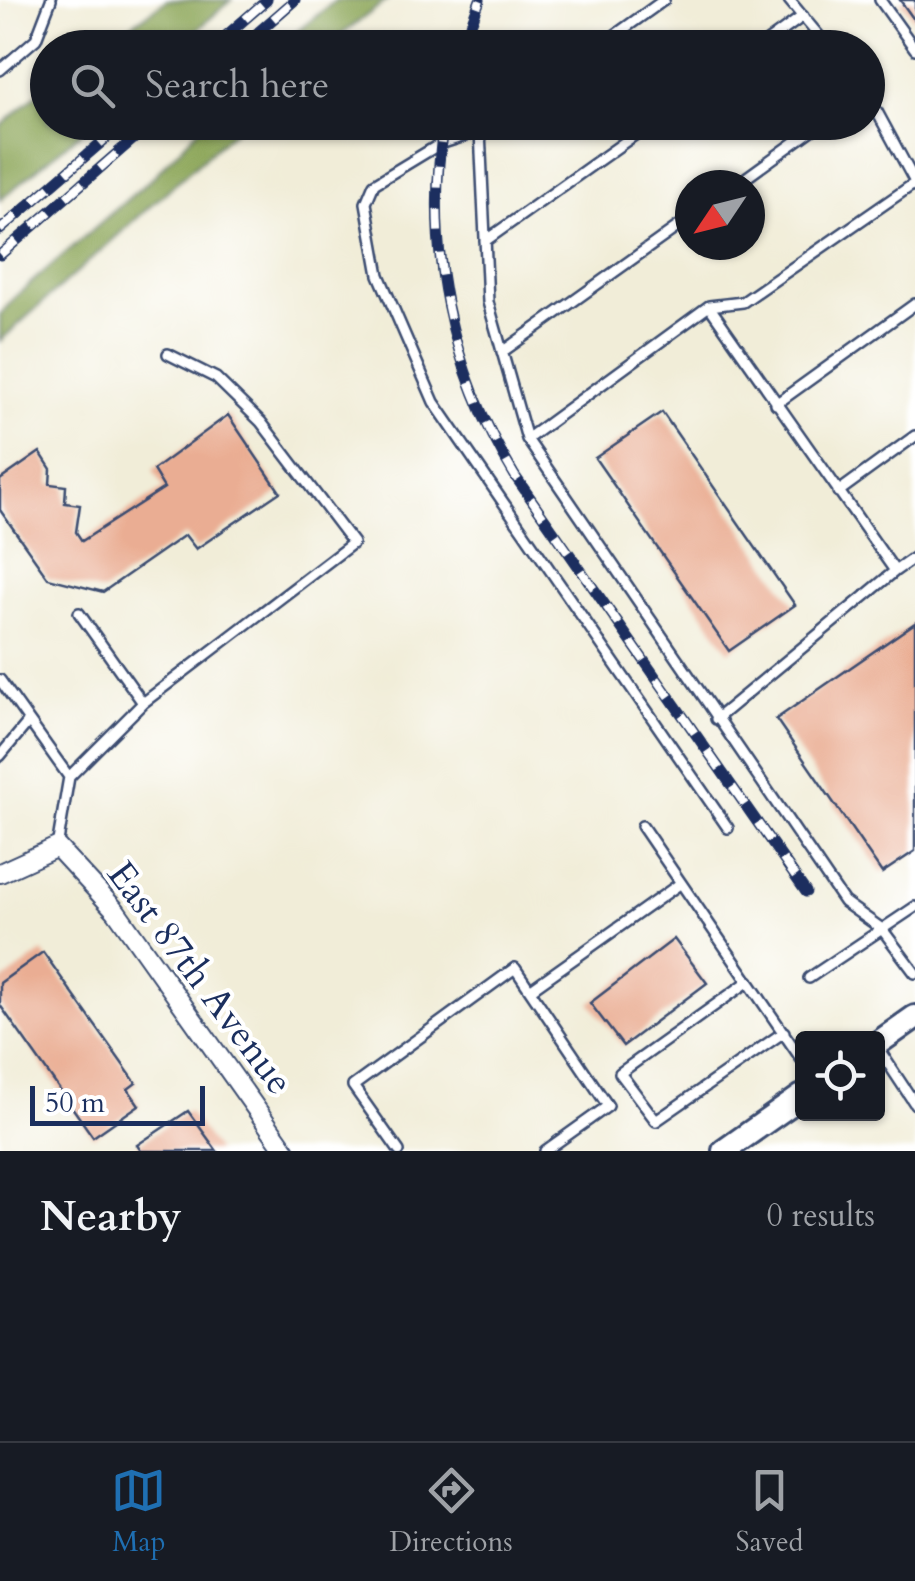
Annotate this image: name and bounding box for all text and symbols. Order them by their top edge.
search box [30,30,885,140]
icon: search [65,58,120,113]
text: Search here [145,59,329,111]
north arrow [675,170,765,260]
street label: East 87th Avenue [95,851,305,1105]
map controls [795,1031,885,1121]
button: locate [795,1031,885,1121]
scale bar [30,1081,205,1126]
text: 50 m [45,1084,105,1122]
text: Nearby [40,1188,182,1245]
text: 0 results [767,1194,875,1238]
tab: Map [111,1463,166,1561]
tab: Directions [389,1463,513,1561]
tab: Saved [736,1463,804,1561]

